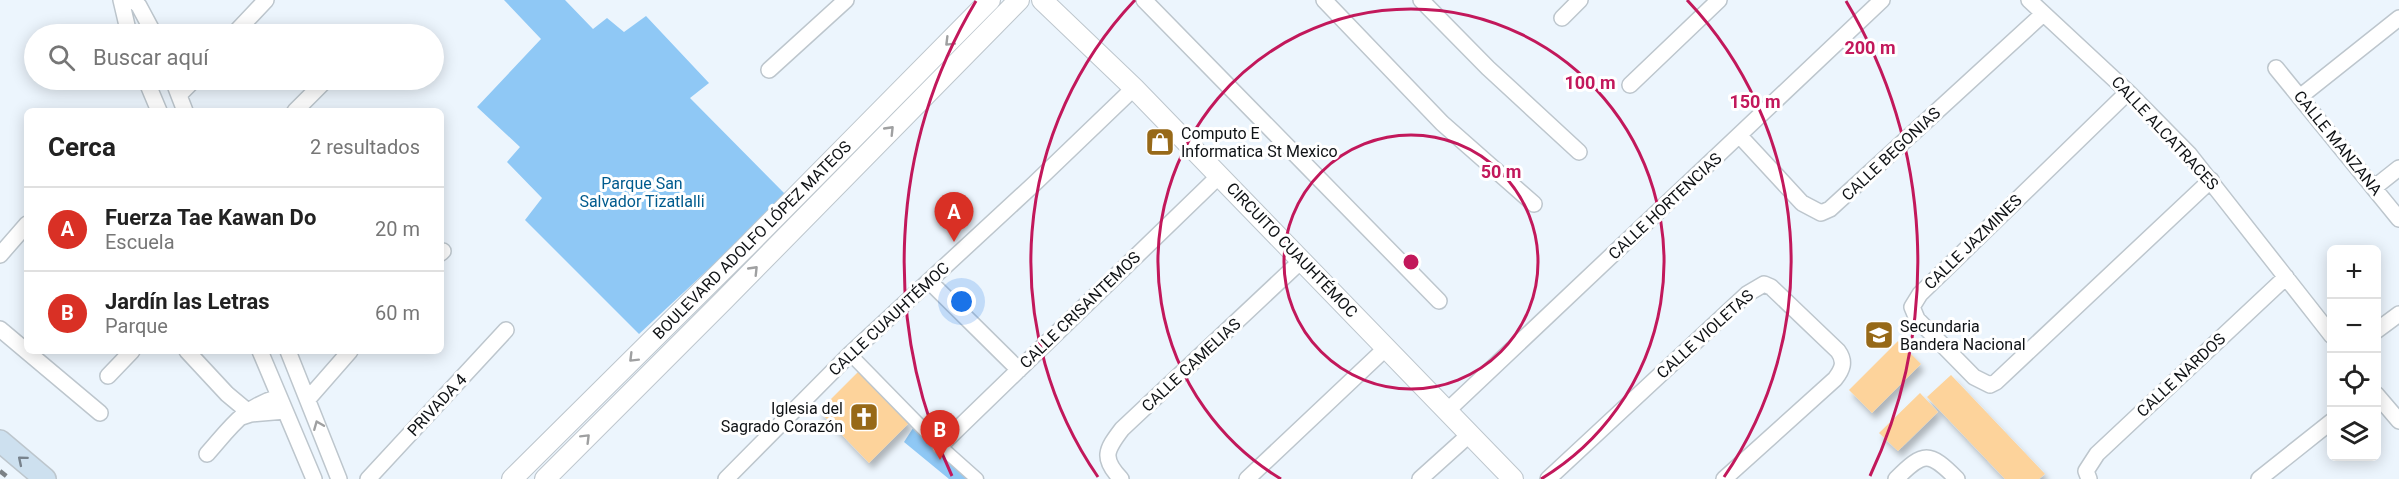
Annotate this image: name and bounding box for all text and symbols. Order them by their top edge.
search box [24,24,444,90]
one-way arrow [945,34,956,45]
text: 200 m [1844,37,1896,58]
icon: search [45,41,78,74]
text: Buscar aquí [93,45,209,70]
text: 100 m [1564,72,1616,93]
street label: CALLE ALCATRACES [2107,72,2223,194]
street label: CALLE MANZANA [2290,87,2386,200]
text: 150 m [1729,91,1781,112]
street label: CALLE BEGONIAS [1838,103,1944,205]
place label: Computo E Informatica St Mexico [1181,124,1338,161]
shop icon: Computo E Informatica St Mexico [1144,126,1176,158]
one-way arrow [883,127,894,137]
text: Cerca [48,132,116,162]
text: 2 resultados [310,135,420,159]
street label: BOULEVARD ADOLFO LÓPEZ MATEOS [648,136,855,343]
street label: CALLE HORTENCIAS [1605,149,1725,263]
text: 50 m [1481,161,1521,182]
park label: Parque San Salvador Tizatlalli [579,174,705,211]
street label: CIRCUITO CUAUHTÉMOC [1223,179,1361,321]
street label: CALLE JAZMINES [1920,191,2026,293]
pin: A [934,192,974,242]
text: Fuerza Tae Kawan Do [105,205,316,230]
text: A [61,217,74,241]
text: 20 m [375,217,420,241]
text: Escuela [105,230,175,254]
map controls [2327,245,2381,461]
button: + [2327,245,2381,299]
street label: CALLE CRISANTEMOS [1016,248,1144,372]
centre of rings [1401,252,1421,272]
street label: CALLE CUAUHTÉMOC [825,258,953,380]
one-way arrow [746,266,757,277]
street label: CALLE VIOLETAS [1653,286,1757,382]
your location [947,287,976,316]
text: Jardín las Letras [105,289,269,314]
button: − [2327,299,2381,353]
text: B [61,301,74,325]
text: 60 m [375,301,420,325]
text: Parque [105,314,168,338]
street label: CALLE CAMELIAS [1138,314,1244,416]
place label: Secundaria Bandera Nacional [1900,317,2026,354]
school or university icon: Secundaria Bandera Nacional [1863,319,1895,351]
street label: CALLE NARDOS [2133,329,2229,421]
one-way arrow [630,351,641,362]
button: locate [2327,353,2381,407]
street label: PRIVADA 4 [403,370,471,440]
place label: Iglesia del Sagrado Corazón [721,399,843,436]
church icon: Iglesia del Sagrado Corazón [848,401,880,433]
button: layers [2327,407,2381,461]
pin: B [920,410,960,460]
one-way arrow [313,420,325,431]
one-way arrow [579,434,590,445]
one-way arrow [18,456,29,467]

